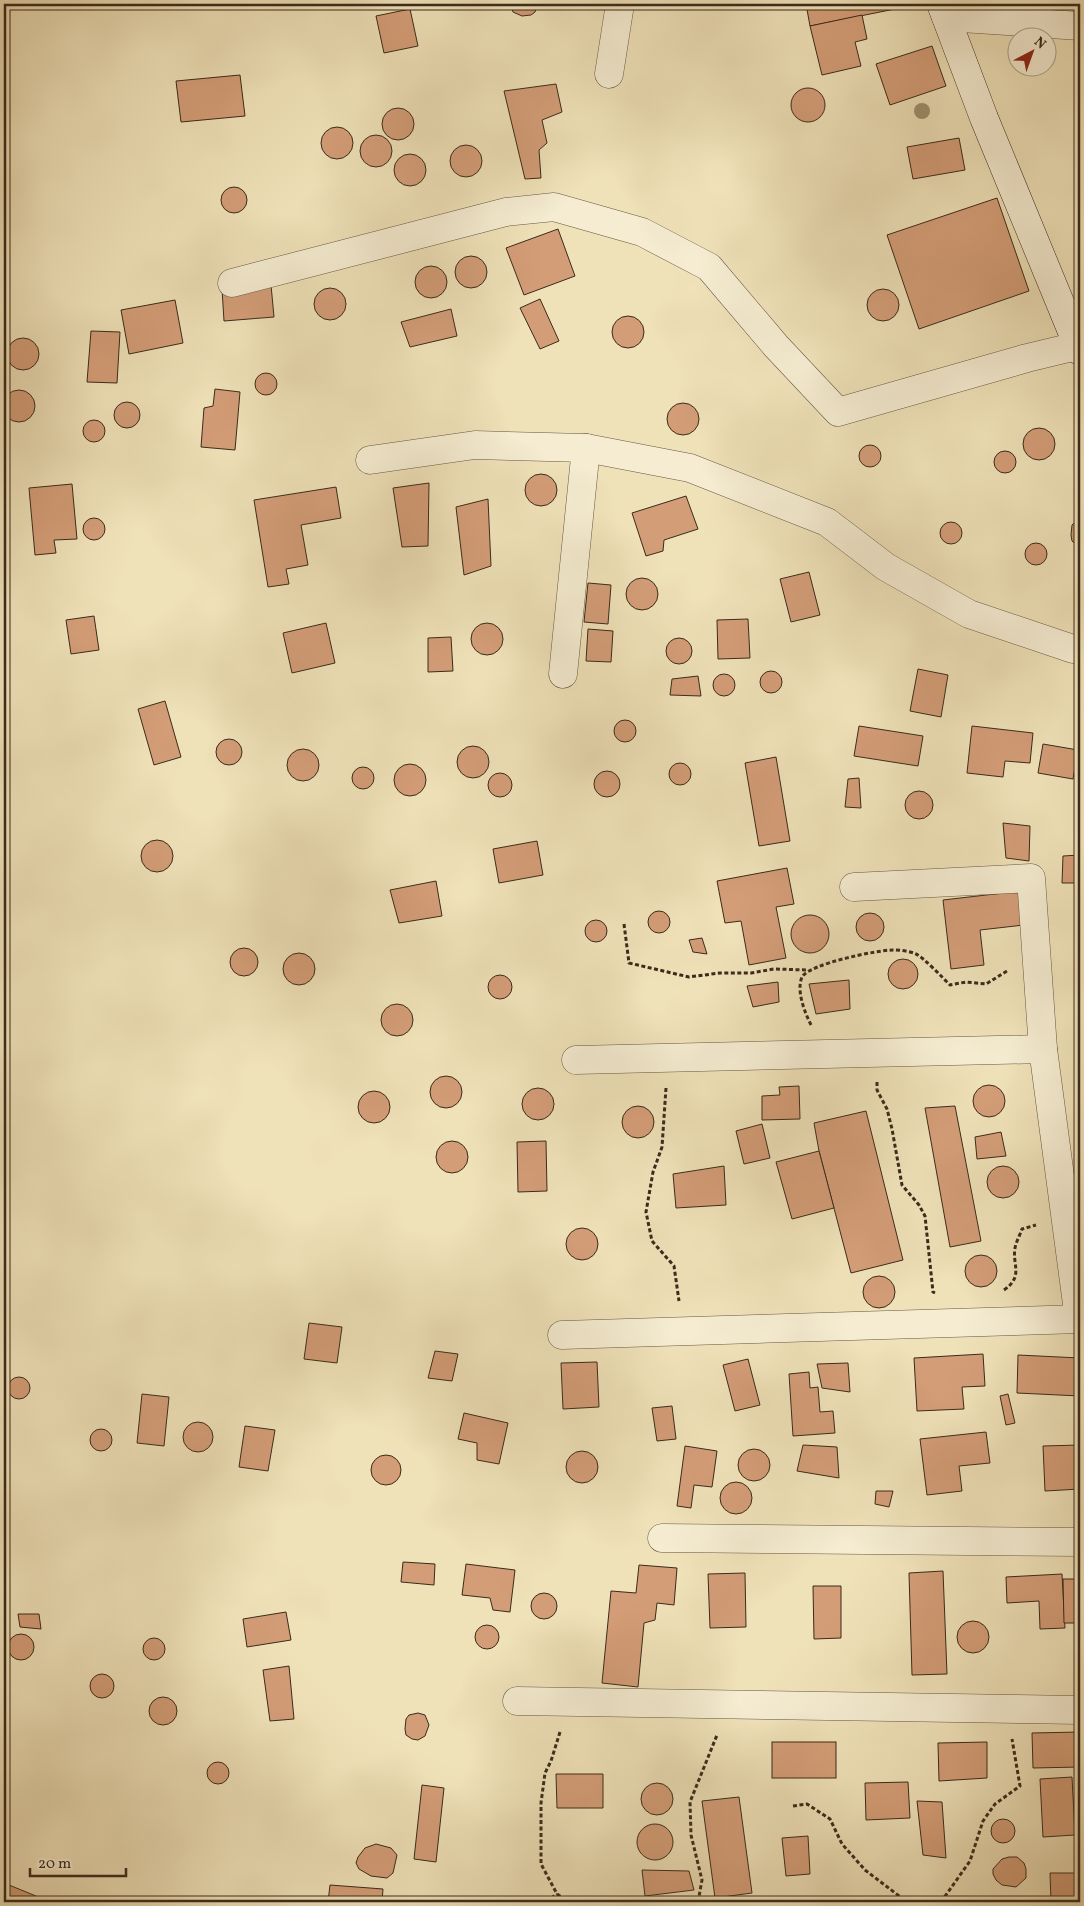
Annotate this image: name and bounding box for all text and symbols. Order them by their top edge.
north arrow [1006,28,1056,78]
text: N [1029,33,1050,54]
scale bar [30,1846,126,1878]
text: 20 m [38,1854,71,1875]

